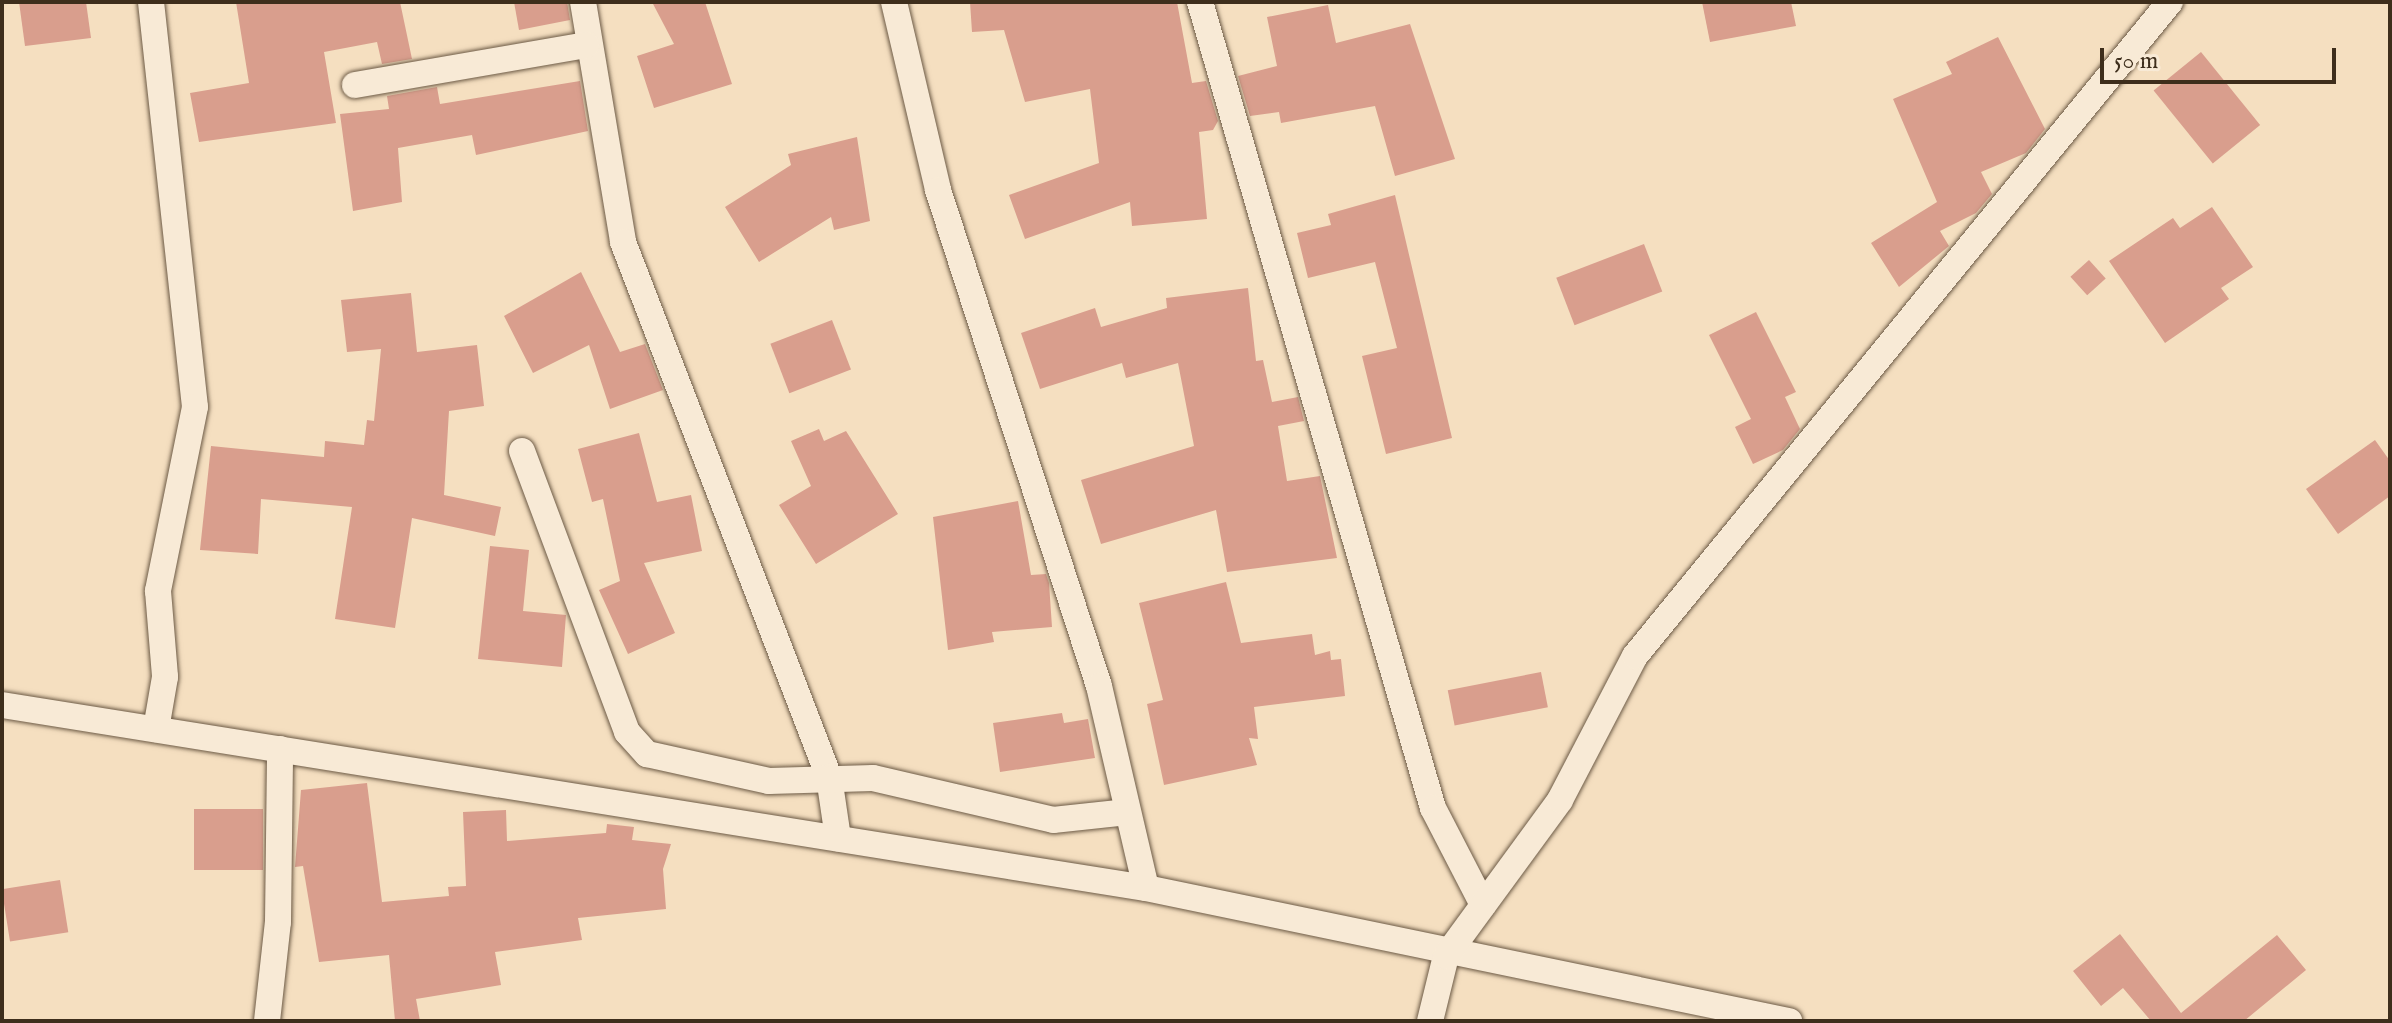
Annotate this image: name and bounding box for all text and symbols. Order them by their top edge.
scale bar [2104,32,2340,82]
text: 50 m [2114,46,2158,77]

